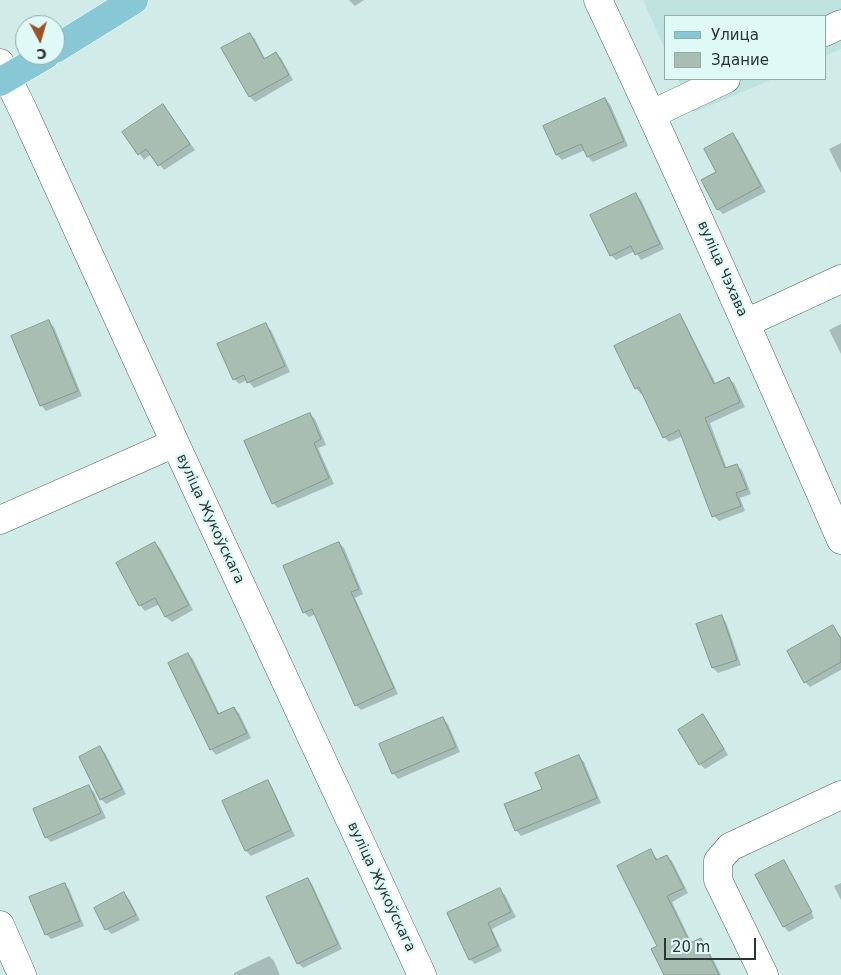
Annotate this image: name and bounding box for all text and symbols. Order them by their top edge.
north arrow [15,15,65,65]
legend [664,15,826,80]
text: Улица [711,26,759,44]
text: С [36,45,47,62]
text: Здание [711,51,769,69]
street label: вуліца Чэхава [693,219,751,319]
street label: вуліца Жукоўскага [173,451,247,587]
street label: вуліца Жукоўскага [344,819,418,955]
scale bar [666,928,758,960]
text: 20 m [672,938,710,956]

